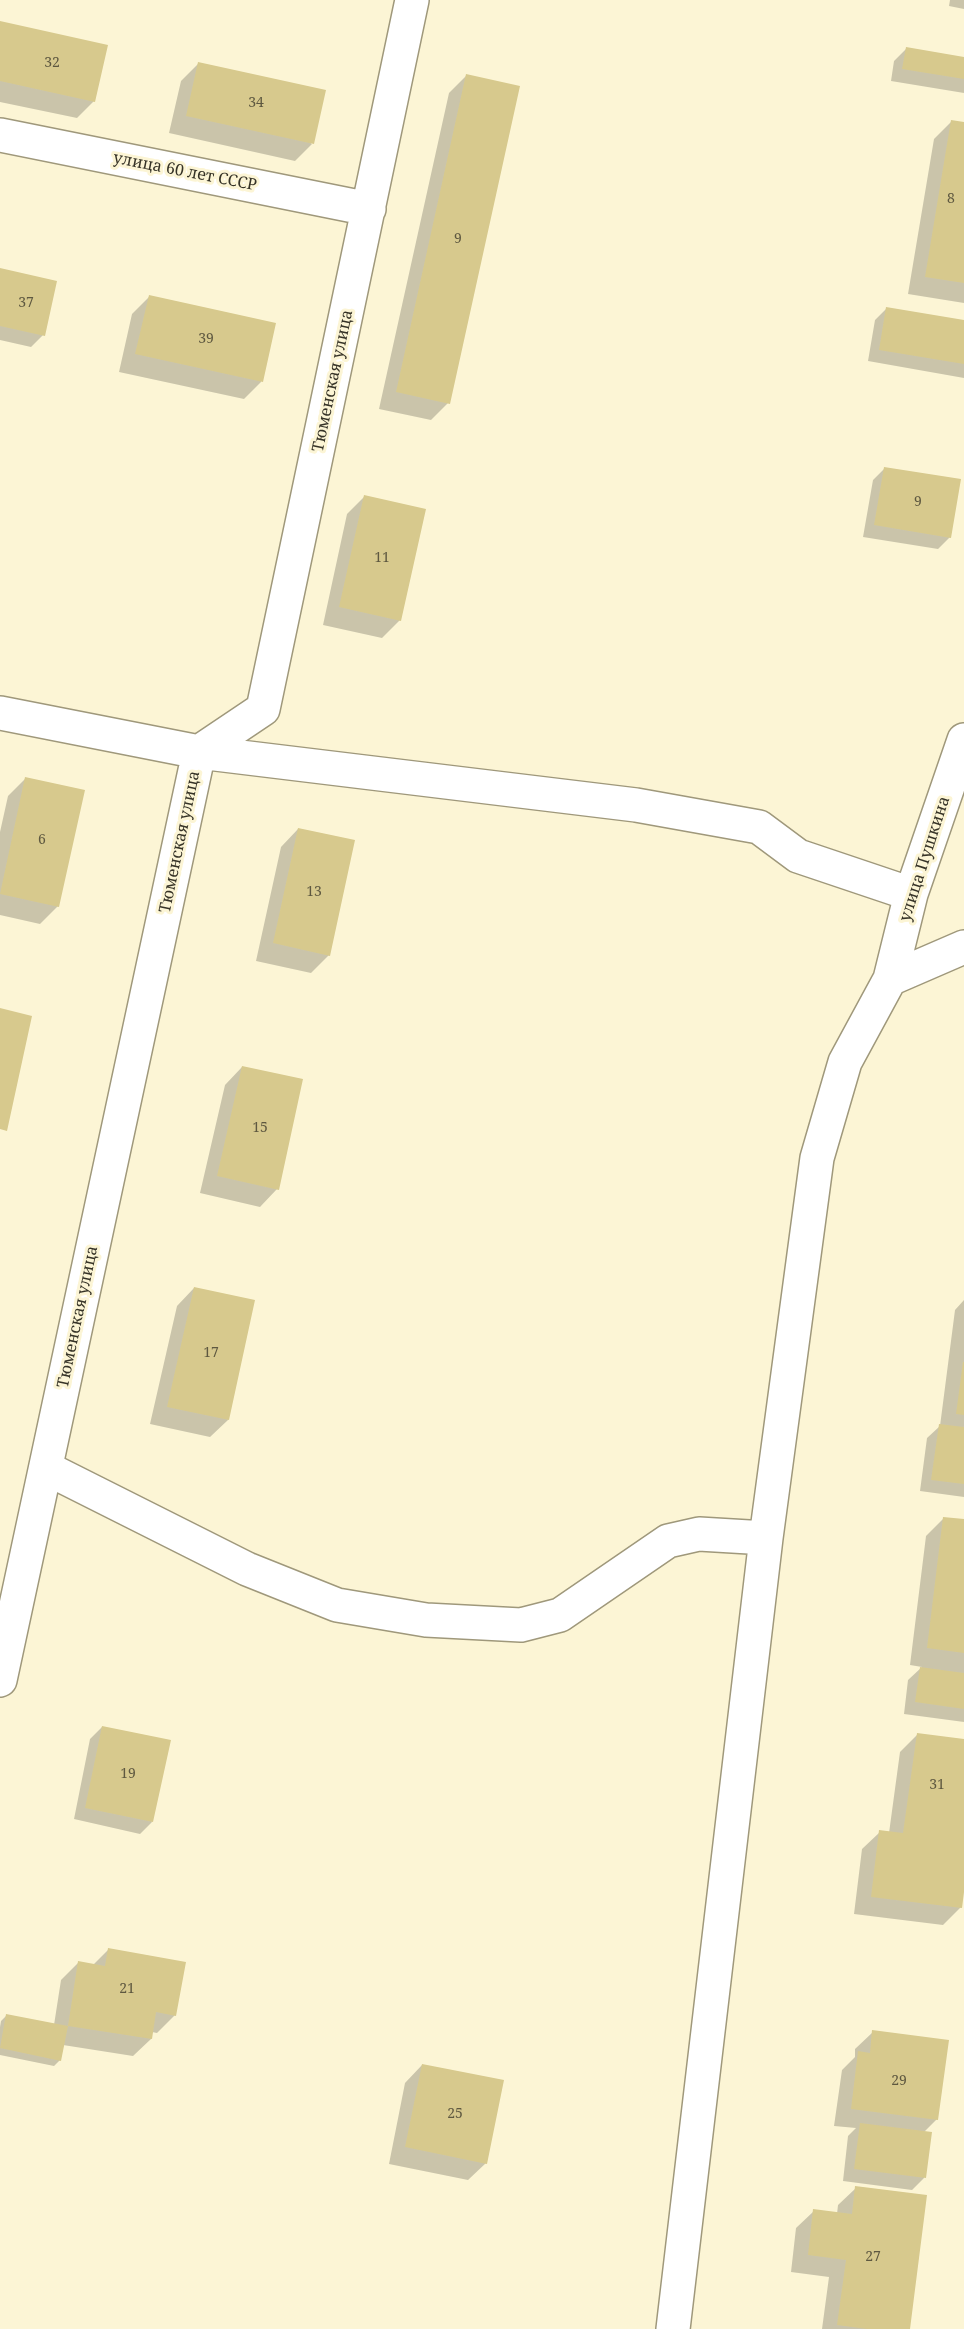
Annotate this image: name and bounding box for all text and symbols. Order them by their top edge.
house number: 32 [44,55,60,71]
house number: 34 [248,95,264,111]
street label: улица 60 лет СССР [112,149,258,195]
house number: 8 [947,191,955,207]
house number: 9 [454,231,462,247]
house number: 37 [18,295,34,311]
street label: Тюменская улица [309,308,357,454]
house number: 39 [198,331,214,347]
house number: 9 [914,494,922,510]
house number: 11 [374,550,390,566]
street label: Тюменская улица [156,769,204,915]
street label: улица Пушкина [896,794,954,924]
house number: 6 [38,832,46,848]
house number: 13 [306,884,322,900]
house number: 15 [252,1120,268,1136]
street label: Тюменская улица [54,1244,102,1390]
house number: 17 [203,1345,219,1361]
house number: 19 [120,1766,136,1782]
house number: 31 [929,1777,945,1793]
house number: 21 [119,1981,135,1997]
house number: 29 [891,2073,907,2089]
house number: 25 [447,2106,463,2122]
house number: 27 [865,2249,881,2265]

